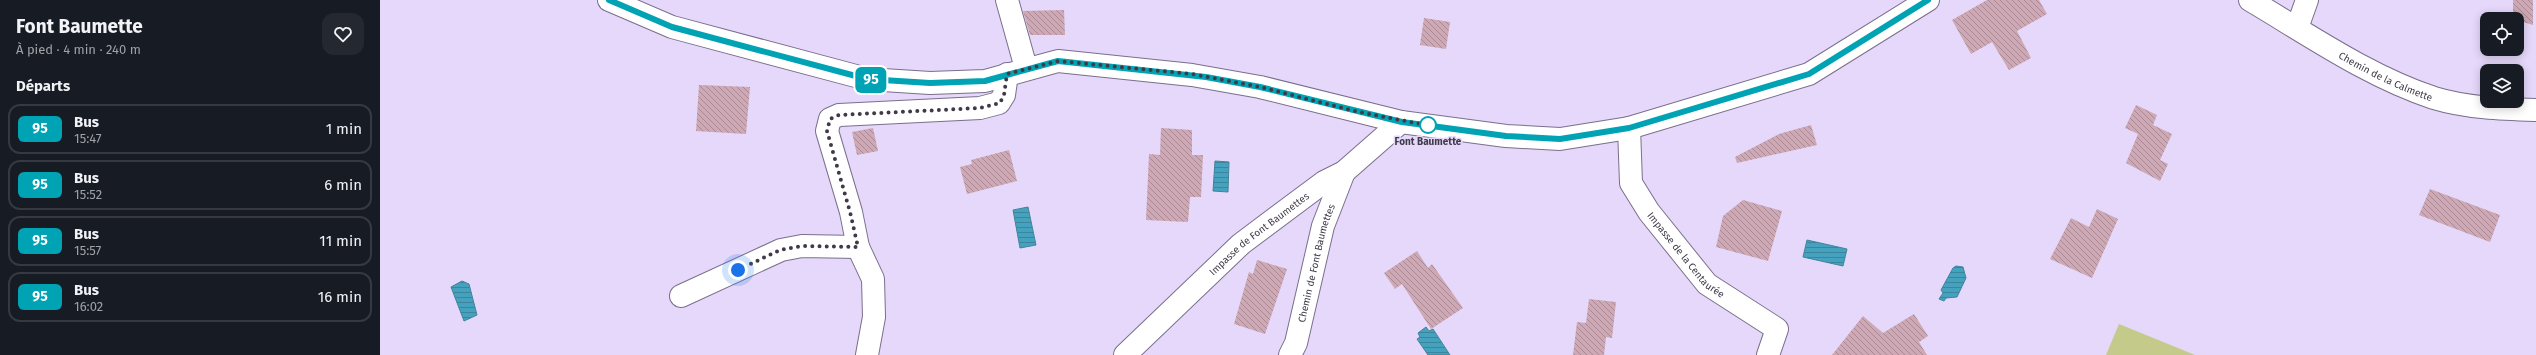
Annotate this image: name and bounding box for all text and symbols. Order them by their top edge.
map controls [2480,12,2524,108]
button: locate [2480,12,2524,56]
button: heart [322,13,364,55]
text: Font Baumette [16,15,143,38]
text: À pied · 4 min · 240 m [16,42,141,57]
street label: Chemin de la Calmette [2336,50,2434,104]
button: layers [2480,64,2524,108]
line badge: 95 [853,67,889,93]
text: 95 [863,71,879,88]
text: Départs [16,77,70,95]
text: Bus [74,113,99,131]
marker: Font Baumette [1419,116,1437,134]
text: 95 [32,120,48,137]
text: 1 min [326,120,362,138]
text: 15:47 [74,131,102,146]
place label: Font Baumette [1395,136,1462,148]
text: Bus [74,169,99,187]
text: 95 [32,176,48,193]
text: 6 min [324,176,362,194]
text: 15:52 [74,187,102,202]
street label: Impasse de Font Baumettes [1207,190,1312,278]
street label: Chemin de Font Baumettes [1296,202,1338,324]
street label: Impasse de la Centaurée [1644,210,1727,301]
text: Bus [74,225,99,243]
text: 95 [32,232,48,249]
text: 11 min [319,232,362,250]
text: 15:57 [74,243,101,258]
your location [728,260,748,280]
text: Bus [74,281,99,299]
text: 95 [32,288,48,305]
text: 16 min [318,288,362,306]
text: 16:02 [74,299,103,314]

